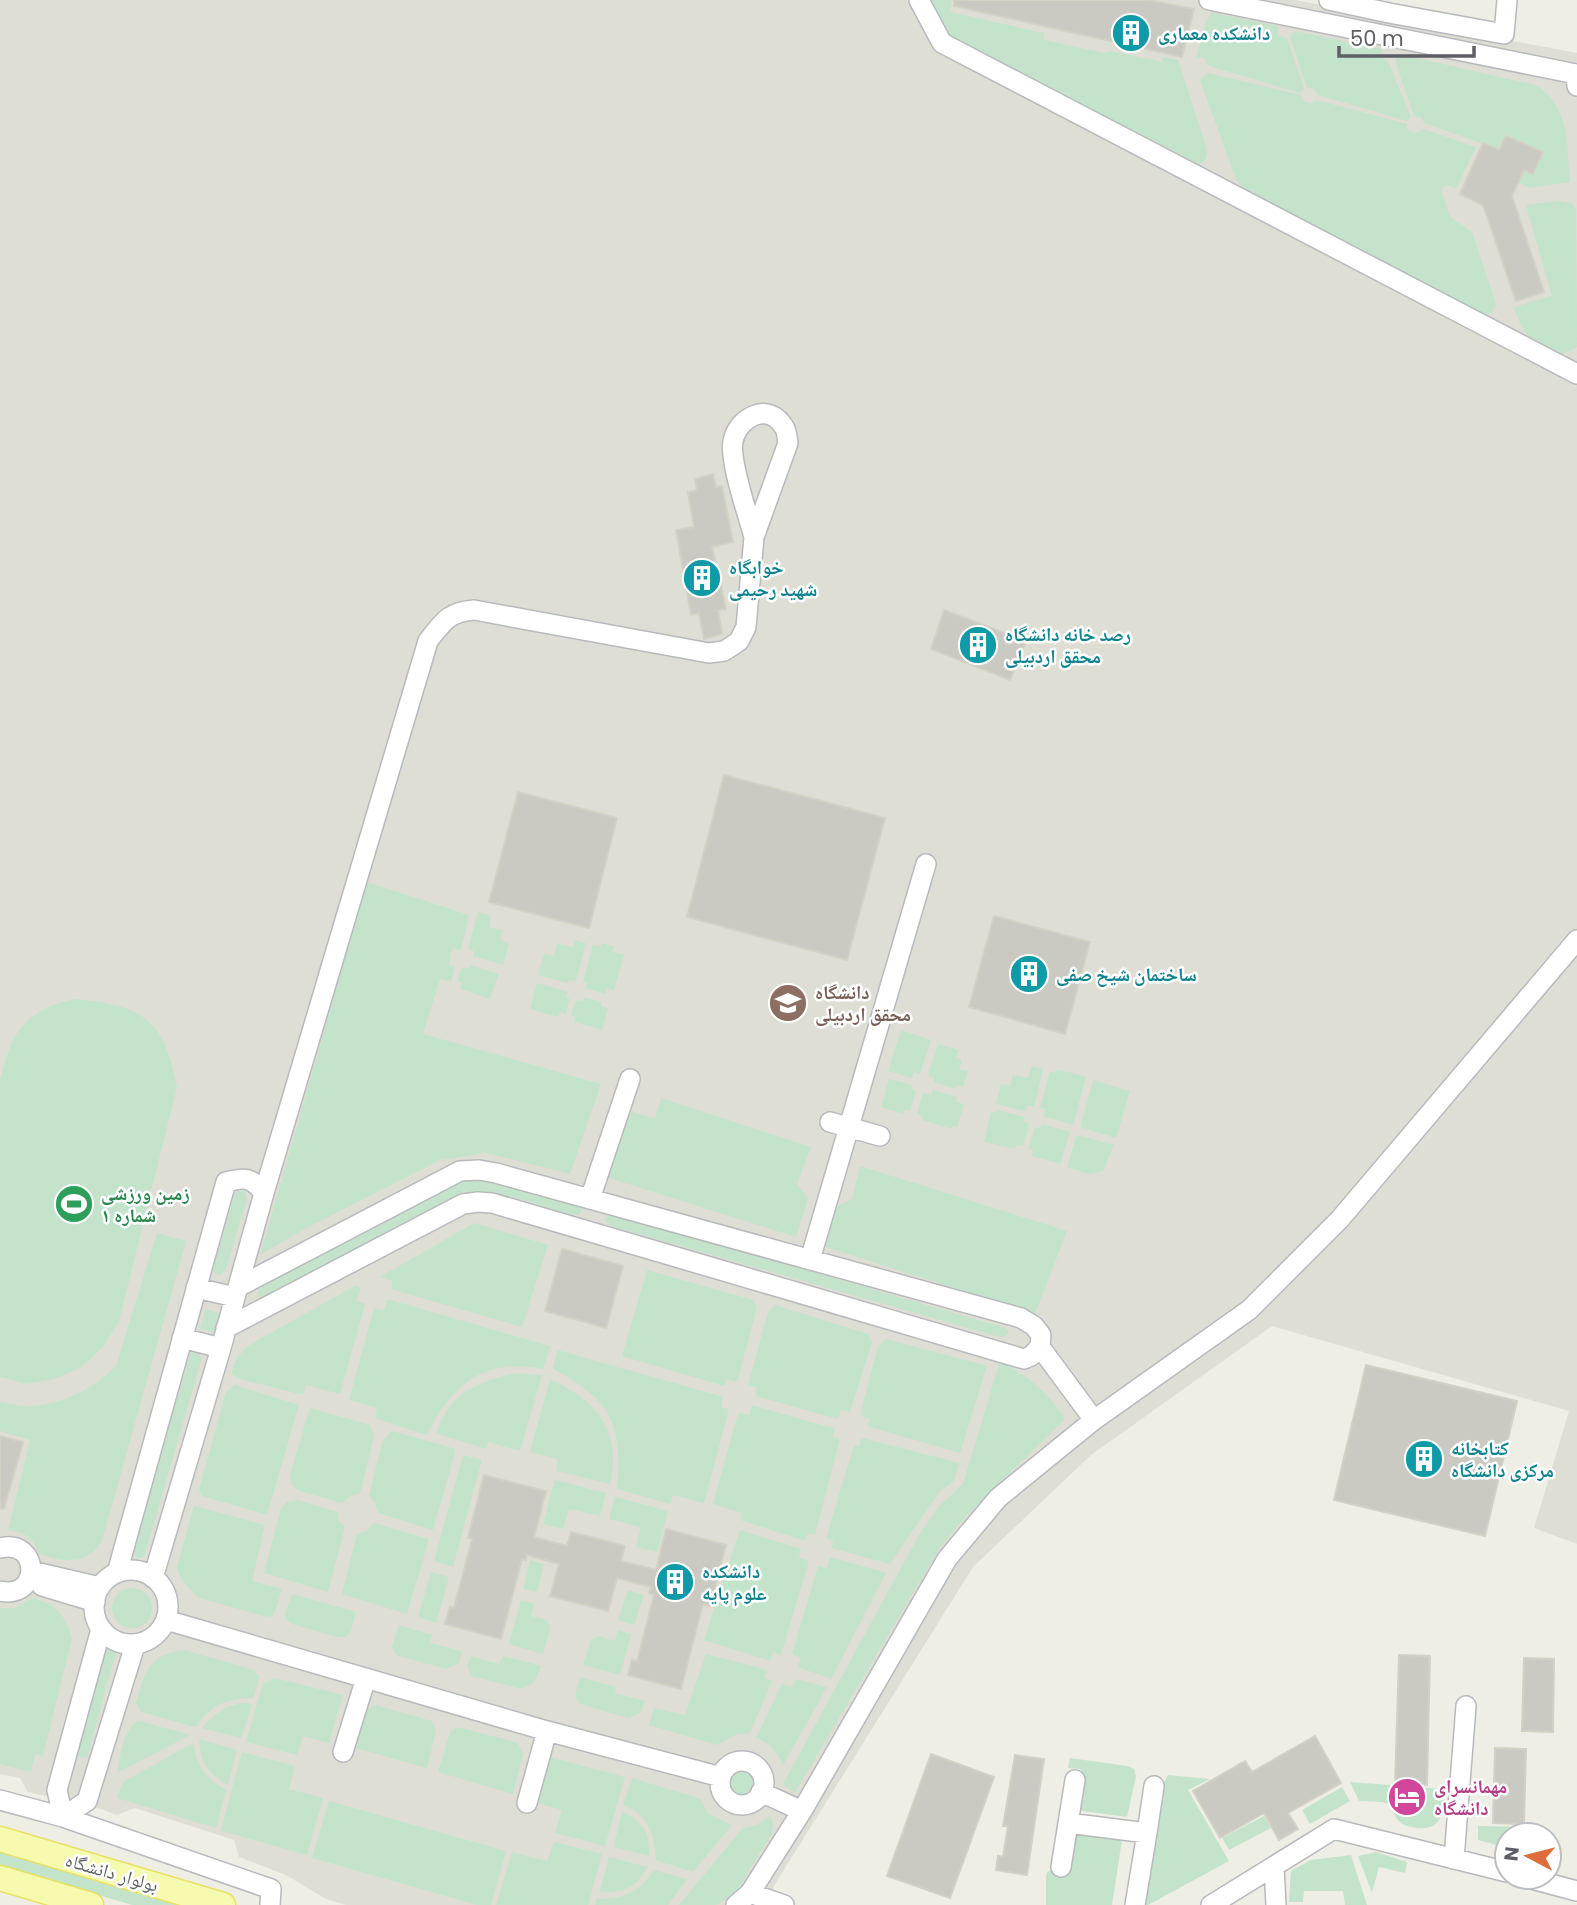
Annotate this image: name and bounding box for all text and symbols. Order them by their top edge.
building icon: دانشکده معماری [1110,12,1152,54]
scale bar [1339,14,1474,58]
place label: دانشکده معماری [1158,20,1270,47]
text: 50 m [1350,24,1404,53]
place label: خوابگاه شهید رحیمی [729,554,817,603]
building icon: خوابگاه شهید رحیمی [681,557,723,599]
place label: رصد خانه دانشگاه محقق اردبیلی [1005,621,1131,670]
building icon: رصد خانه دانشگاه محقق اردبیلی [957,624,999,666]
building icon: ساختمان شیخ صفی [1008,953,1050,995]
place label: ساختمان شیخ صفی [1056,961,1197,988]
place label: دانشگاه محقق اردبیلی [815,979,911,1028]
school or university icon: دانشگاه محقق اردبیلی [767,982,809,1024]
place label: زمین ورزشی شماره ۱ [101,1180,190,1229]
sports icon: زمین ورزشی شماره ۱ [53,1183,95,1225]
place label: کتابخانه مرکزی دانشگاه [1451,1435,1554,1484]
building icon: کتابخانه مرکزی دانشگاه [1403,1438,1445,1480]
place label: دانشکده علوم پایه [702,1558,767,1607]
building icon: دانشکده علوم پایه [654,1561,696,1603]
place label: مهمانسرای دانشگاه [1434,1773,1507,1822]
hotel icon: مهمانسرای دانشگاه [1386,1776,1428,1818]
north arrow [1493,1821,1563,1891]
text: N [1497,1845,1526,1863]
street label: بولوار دانشگاه [62,1846,161,1899]

